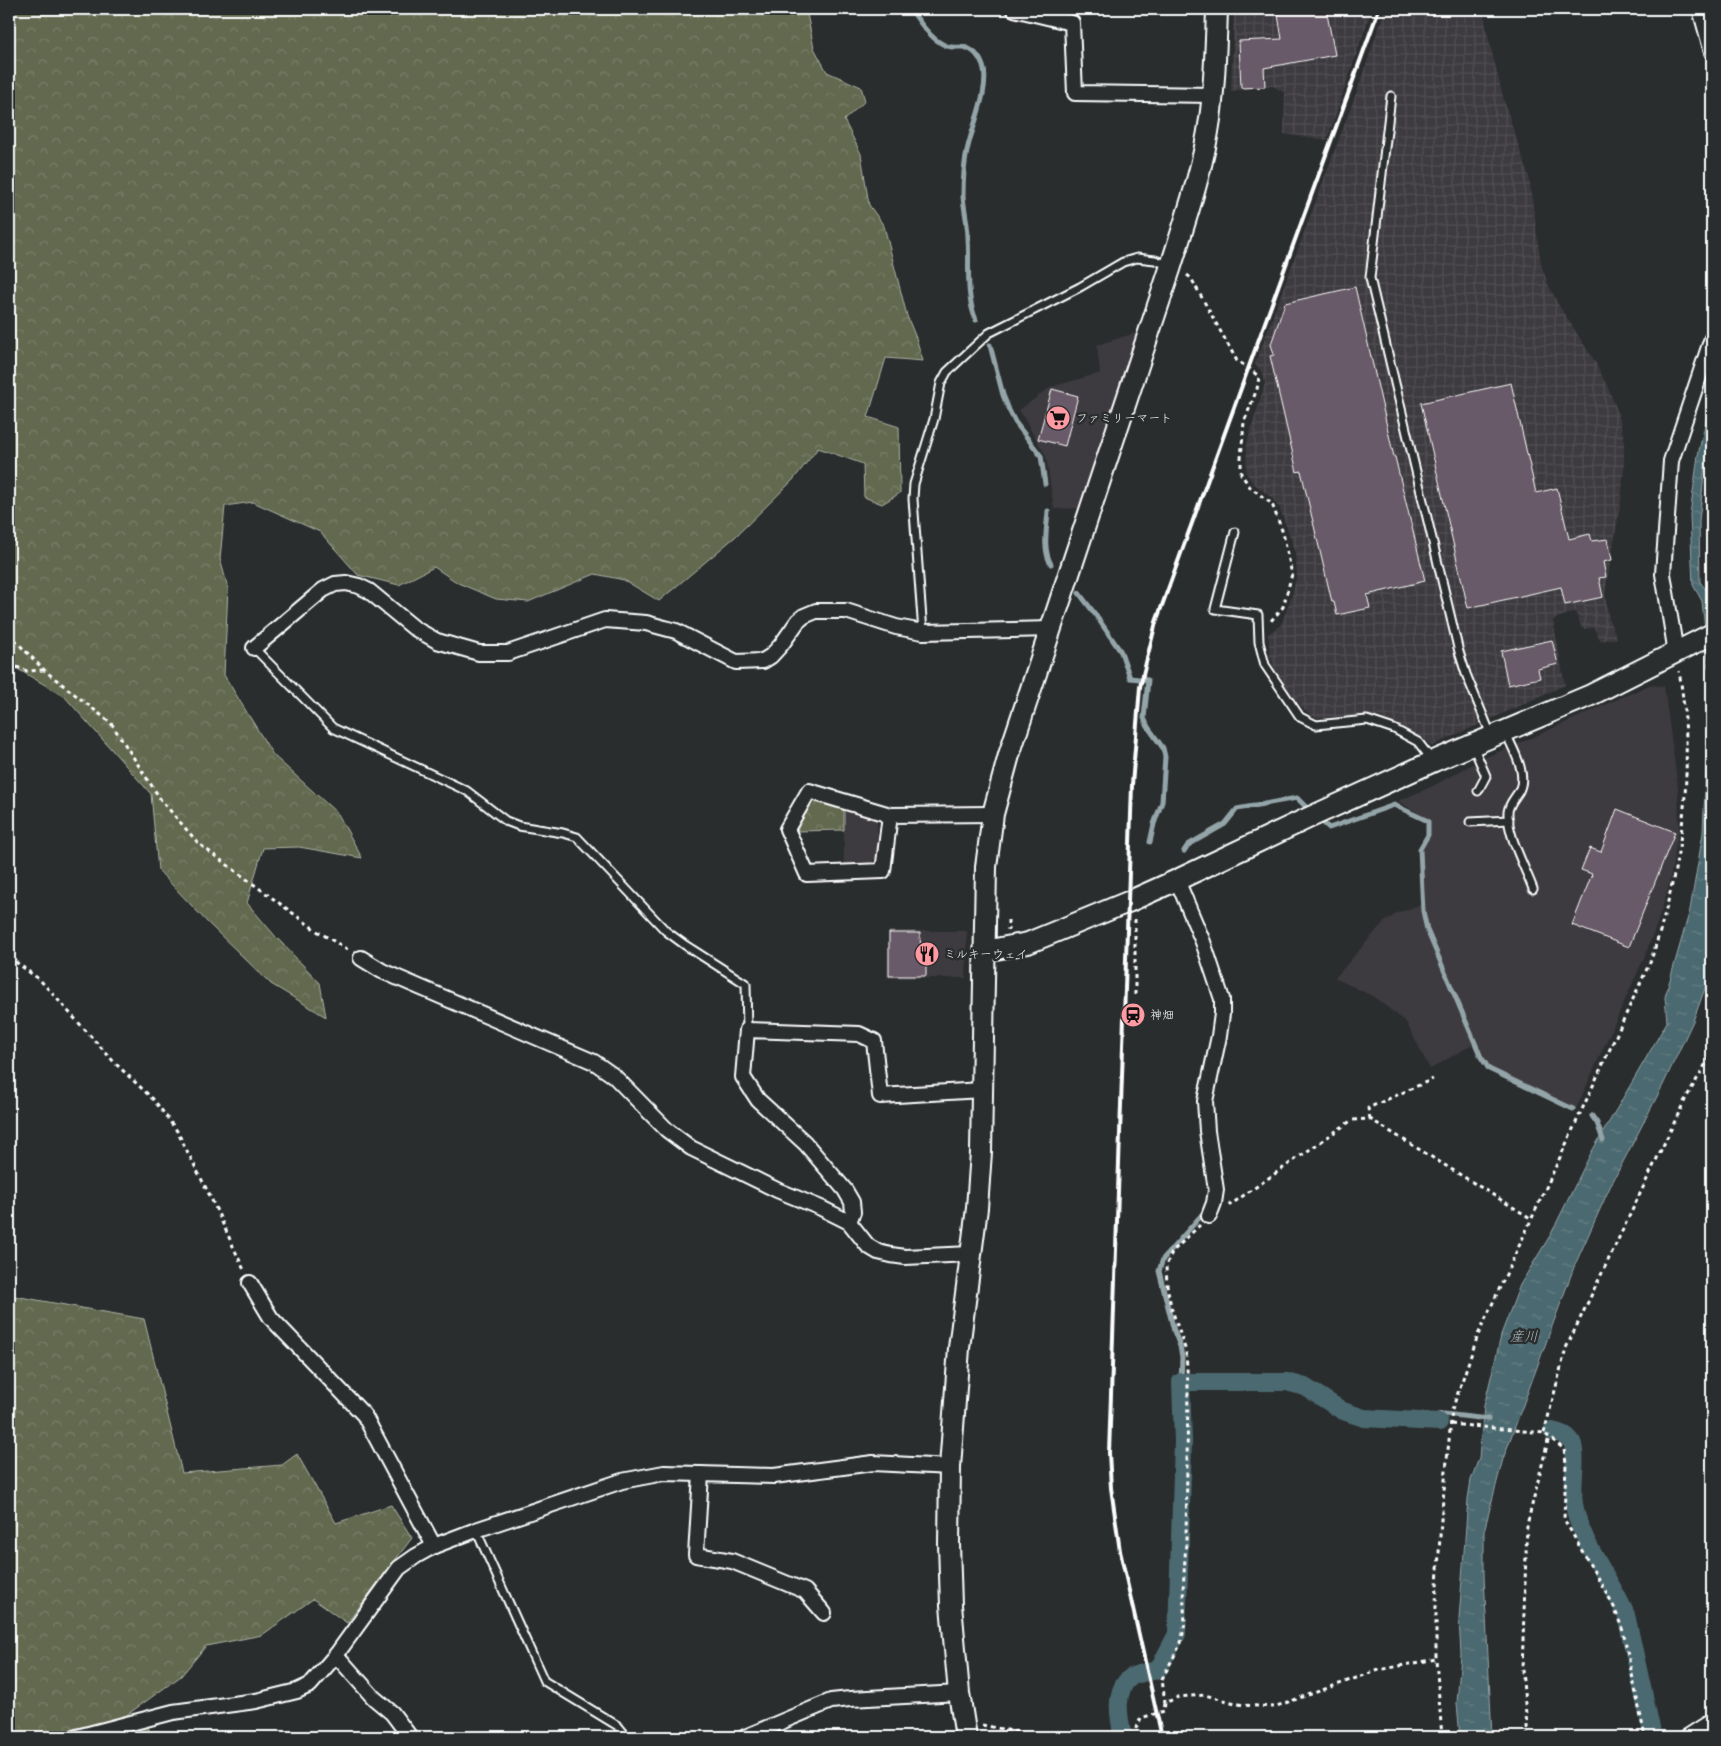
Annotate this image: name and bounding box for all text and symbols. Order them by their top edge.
supermarket icon: ファミリーマート [1045,405,1071,431]
place label: ファミリーマート [1076,411,1172,426]
restaurant icon: ミルキーウェイ [914,941,940,967]
place label: ミルキーウェイ [944,947,1028,962]
station icon: 神畑 [1120,1002,1146,1028]
place label: 神畑 [1150,1008,1174,1023]
water label: 産川 [1510,1328,1538,1345]

